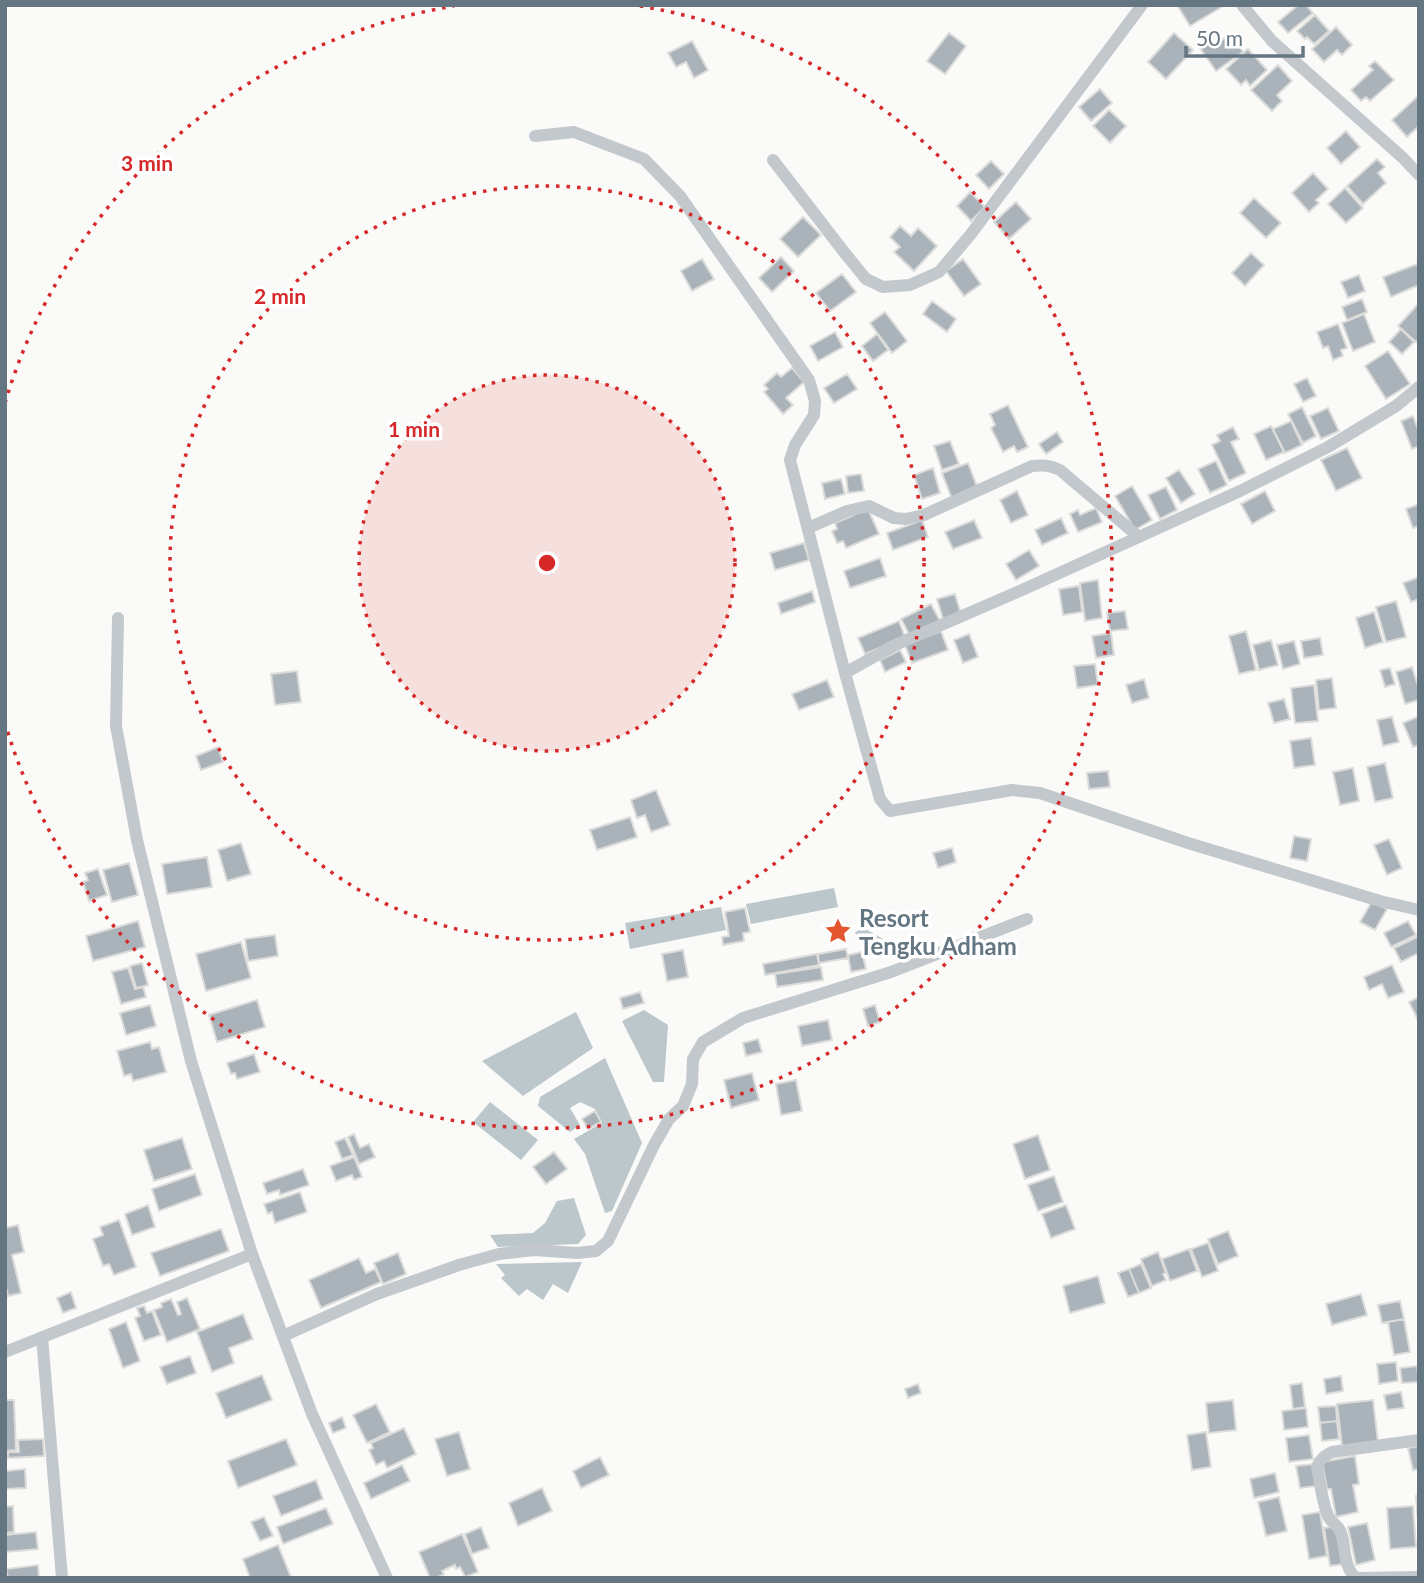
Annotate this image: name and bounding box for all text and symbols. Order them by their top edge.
scale bar [1186,14,1303,58]
text: 50 m [1196,25,1243,50]
text: 3 min [121,150,173,175]
text: 2 min [254,283,306,308]
text: 1 min [388,416,440,441]
centre of rings [535,551,559,575]
place label: Resort Tengku Adham [859,903,1017,960]
place icon: Resort Tengku Adham [823,916,853,946]

